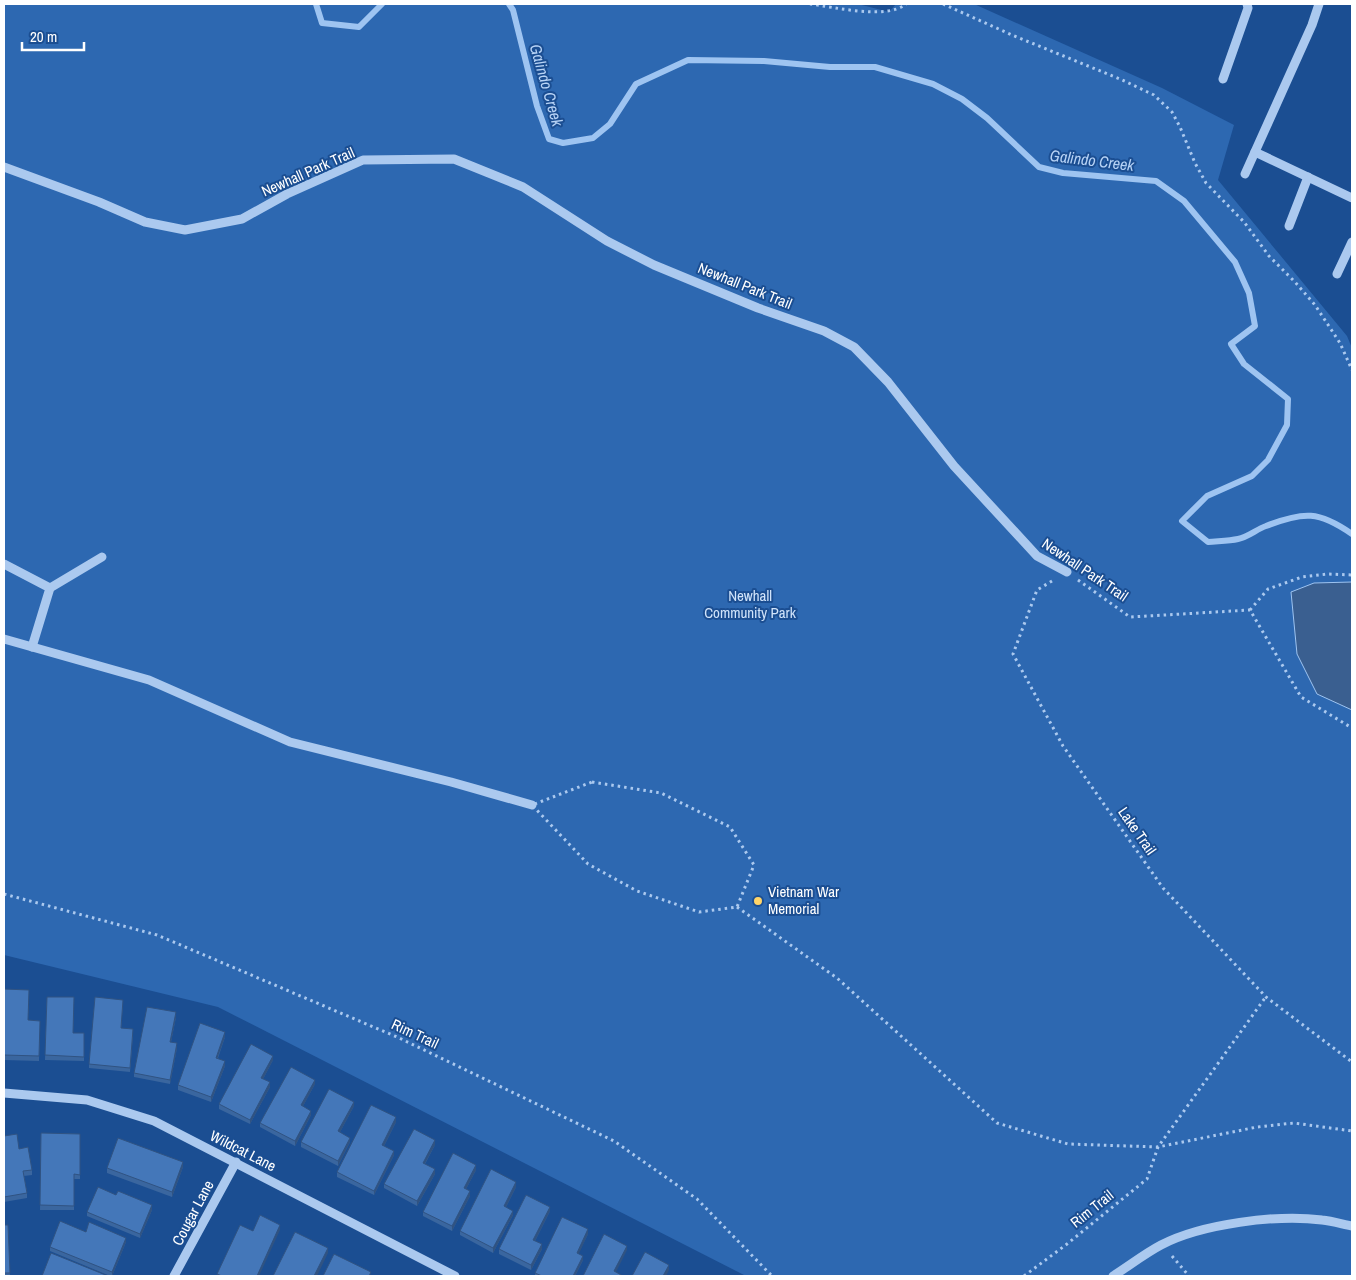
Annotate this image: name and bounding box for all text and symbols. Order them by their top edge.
scale bar [22,20,85,52]
text: 20 m [30,26,57,47]
water label: Galindo Creek [525,41,569,129]
street label: Newhall Park Trail [258,142,358,201]
water label: Galindo Creek [1049,144,1136,176]
street label: Newhall Park Trail [695,257,795,314]
street label: Newhall Park Trail [1038,533,1133,606]
park label: Newhall Community Park [704,585,797,623]
street label: Lake Trail [1113,803,1162,859]
place label: Vietnam War Memorial [768,881,839,919]
marker: Vietnam War Memorial [752,895,764,907]
street label: Rim Trail [388,1013,442,1054]
street label: Wildcat Lane [206,1125,280,1176]
street label: Cougar Lane [167,1176,219,1249]
street label: Rim Trail [1066,1185,1118,1232]

